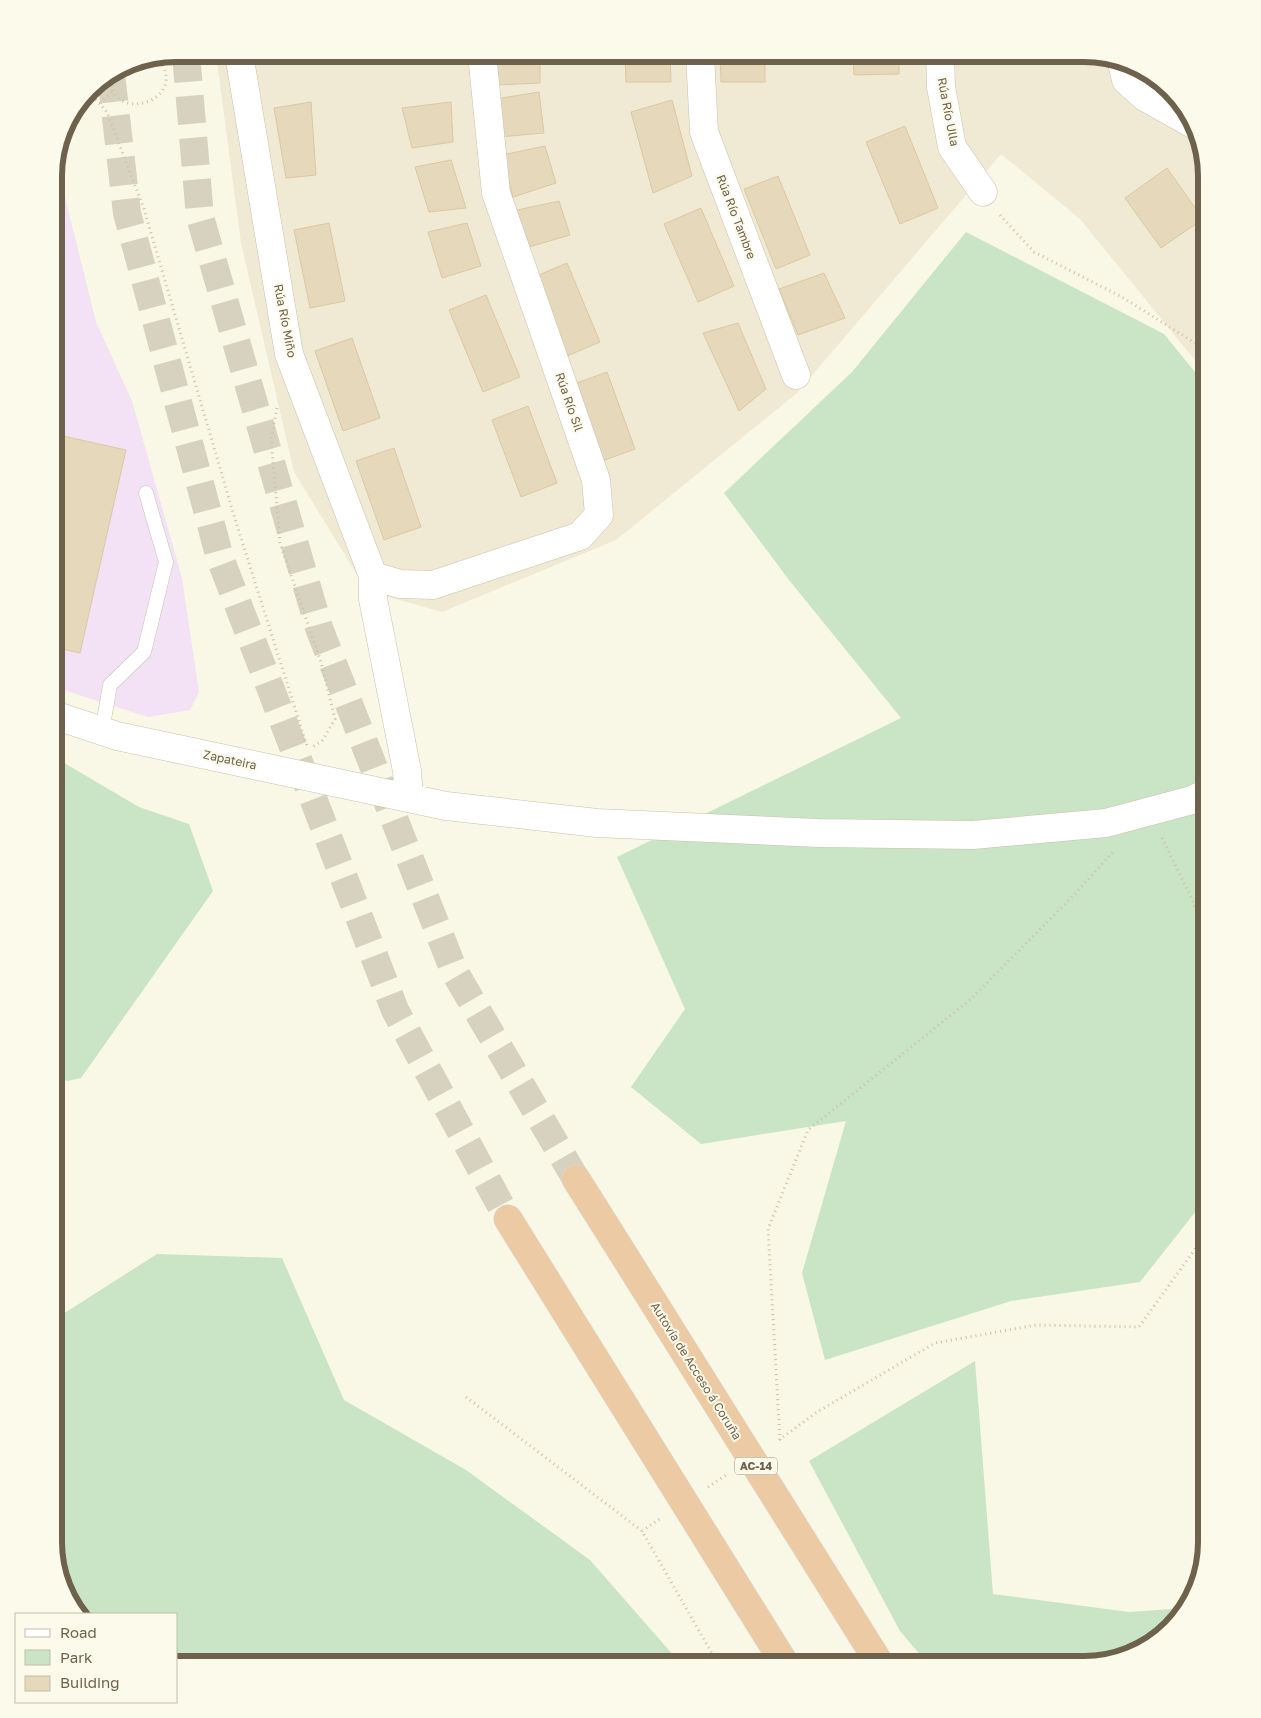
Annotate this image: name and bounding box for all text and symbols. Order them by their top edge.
street label: Rúa Río Ulla [934,76,963,148]
street label: Rúa Río Tambre [713,172,759,261]
street label: Rúa Río Miño [271,283,300,359]
street label: Rúa Río Sil [552,370,587,433]
street label: Zapateira [202,747,258,772]
street label: Autovía de Acceso á Coruña [648,1299,745,1442]
road number: AC-14 [735,1458,777,1474]
legend [15,1613,178,1703]
text: Road [60,1623,97,1641]
text: Park [60,1648,93,1666]
text: Building [60,1673,120,1691]

